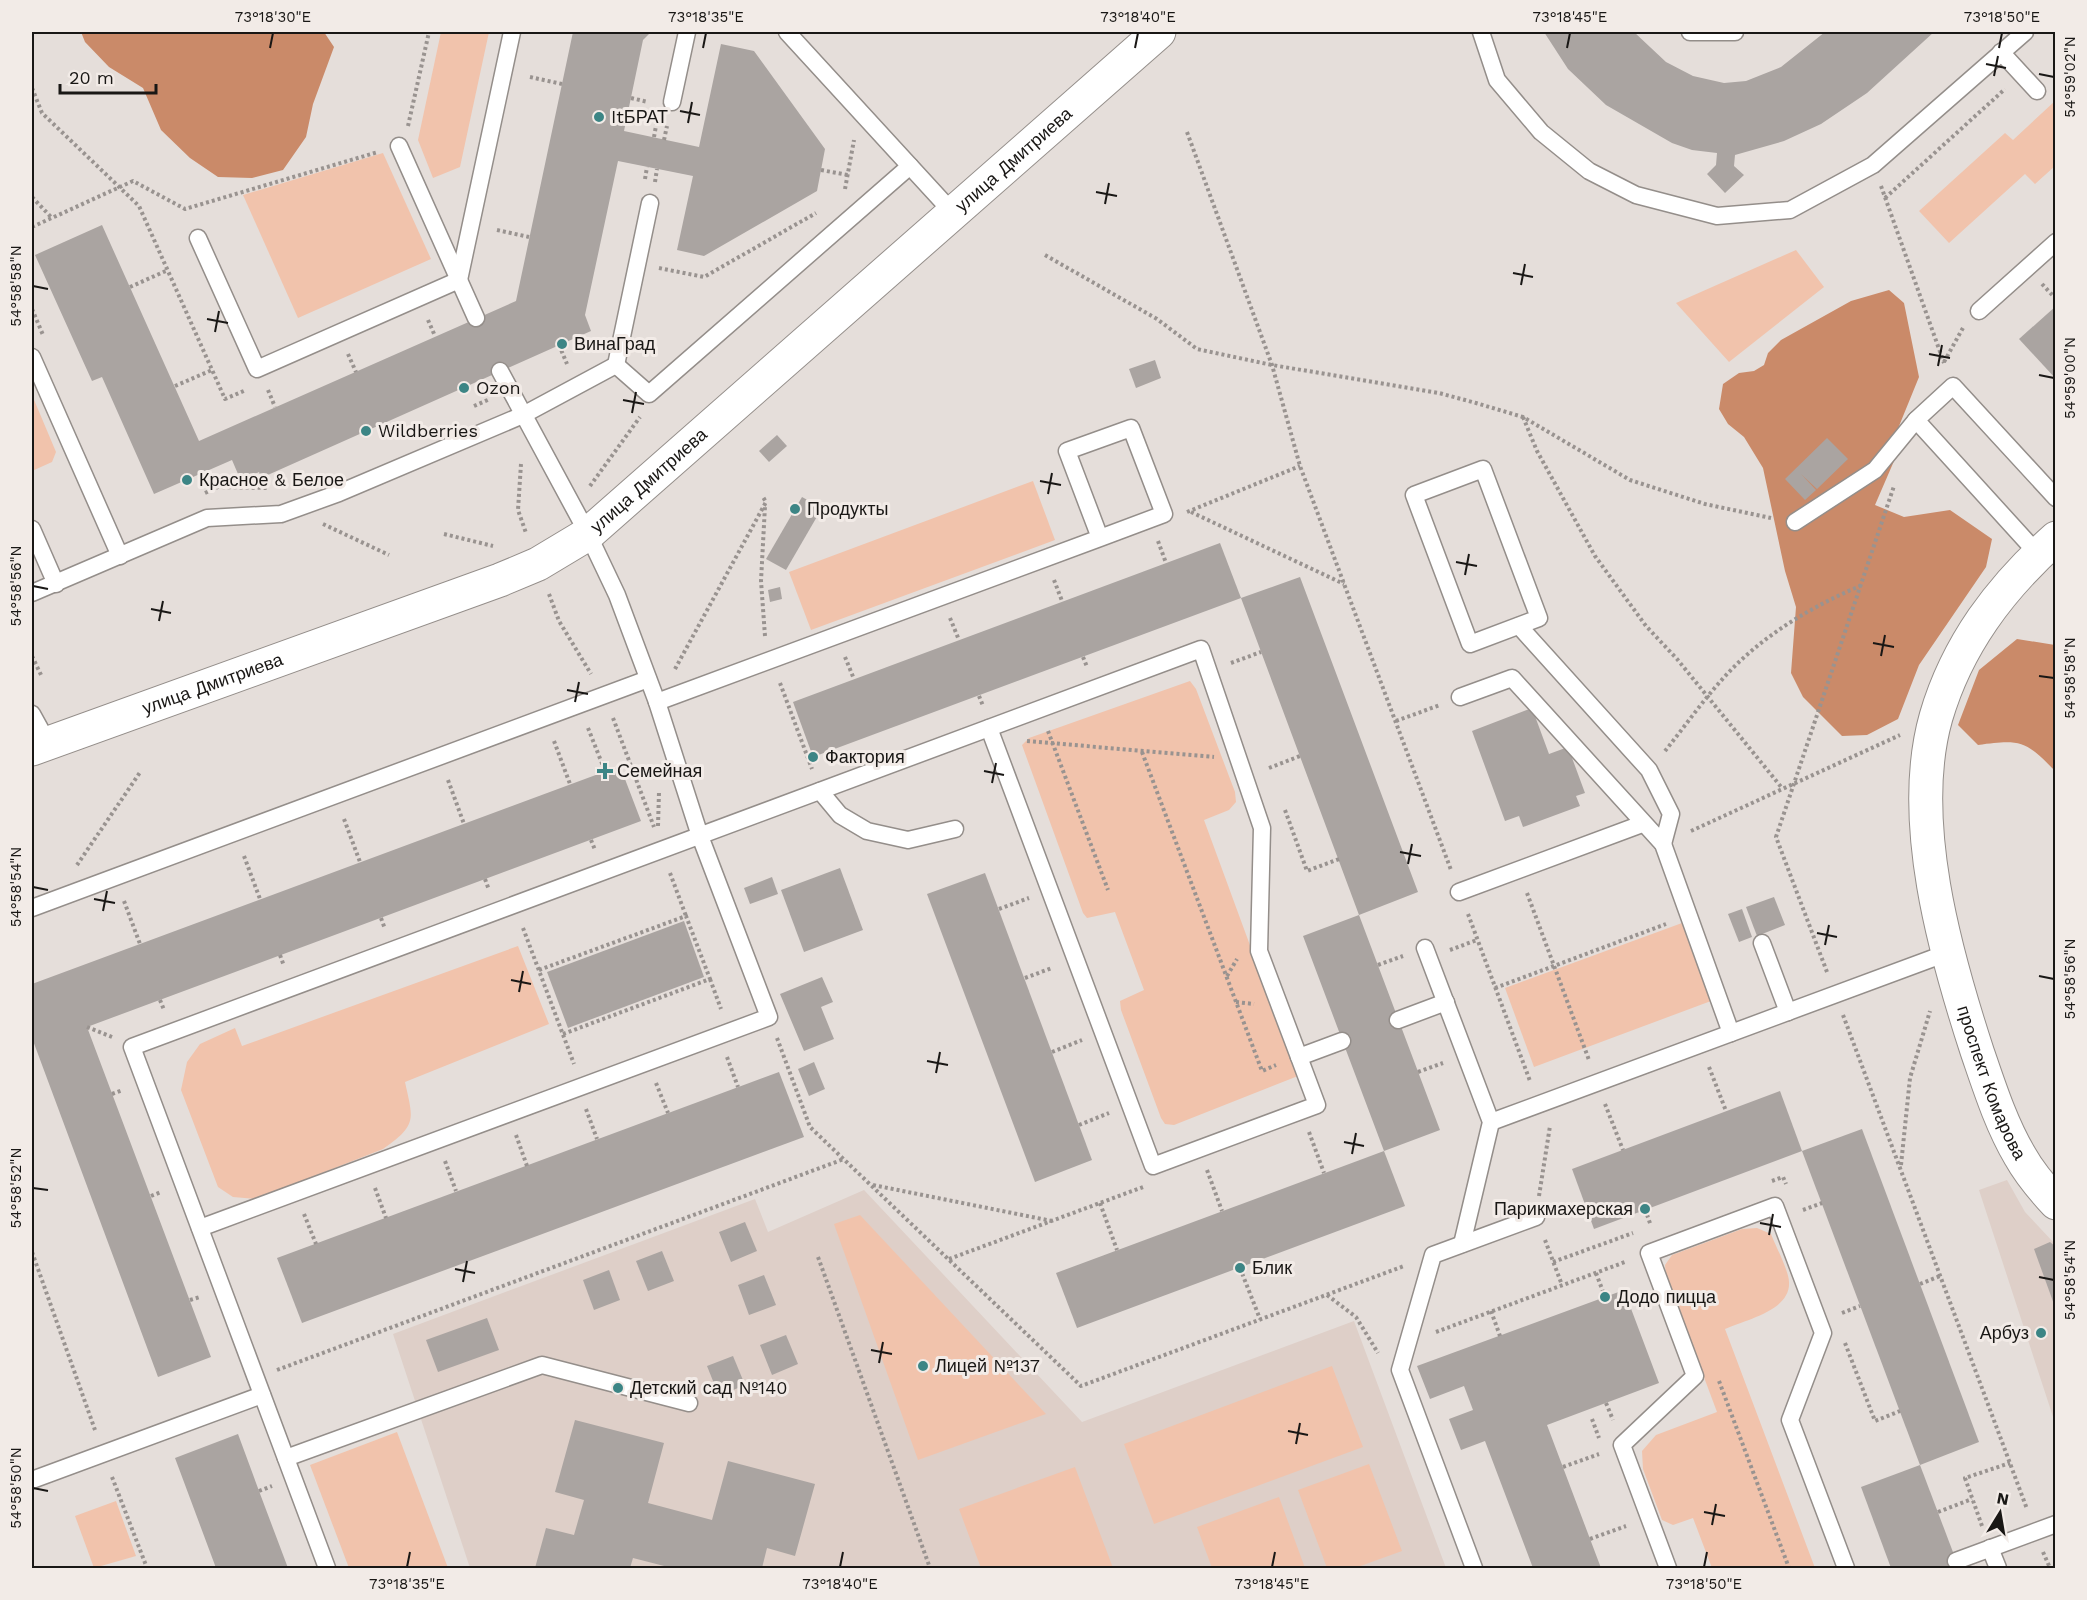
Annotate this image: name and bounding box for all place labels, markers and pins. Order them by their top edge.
place label: ItБРАТ [611,106,668,127]
marker: ItБРАТ [592,110,606,124]
place label: ВинаГрад [574,333,656,354]
marker: ВинаГрад [555,337,569,351]
place label: Ozon [476,377,521,398]
marker: Ozon [457,381,471,395]
place label: Wildberries [378,420,478,441]
marker: Wildberries [359,424,373,438]
place label: Красное & Белое [199,469,344,490]
marker: Красное & Белое [180,473,194,487]
place label: Продукты [807,498,888,519]
marker: Продукты [788,502,802,516]
place label: Фактория [825,746,905,767]
marker: Фактория [806,750,820,764]
place label: Семейная [617,760,702,781]
marker: Семейная [598,764,612,778]
place label: Парикмахерская [1494,1198,1633,1219]
marker: Парикмахерская [1638,1202,1652,1216]
place label: Блик [1252,1257,1292,1278]
marker: Блик [1233,1261,1247,1275]
place label: Додо пицца [1617,1286,1717,1307]
marker: Додо пицца [1598,1290,1612,1304]
place label: Арбуз [1980,1322,2029,1343]
marker: Арбуз [2034,1326,2048,1340]
place label: Лицей №137 [935,1355,1040,1376]
marker: Лицей №137 [916,1359,930,1373]
place label: Детский сад №140 [630,1377,787,1398]
marker: Детский сад №140 [611,1381,625,1395]

